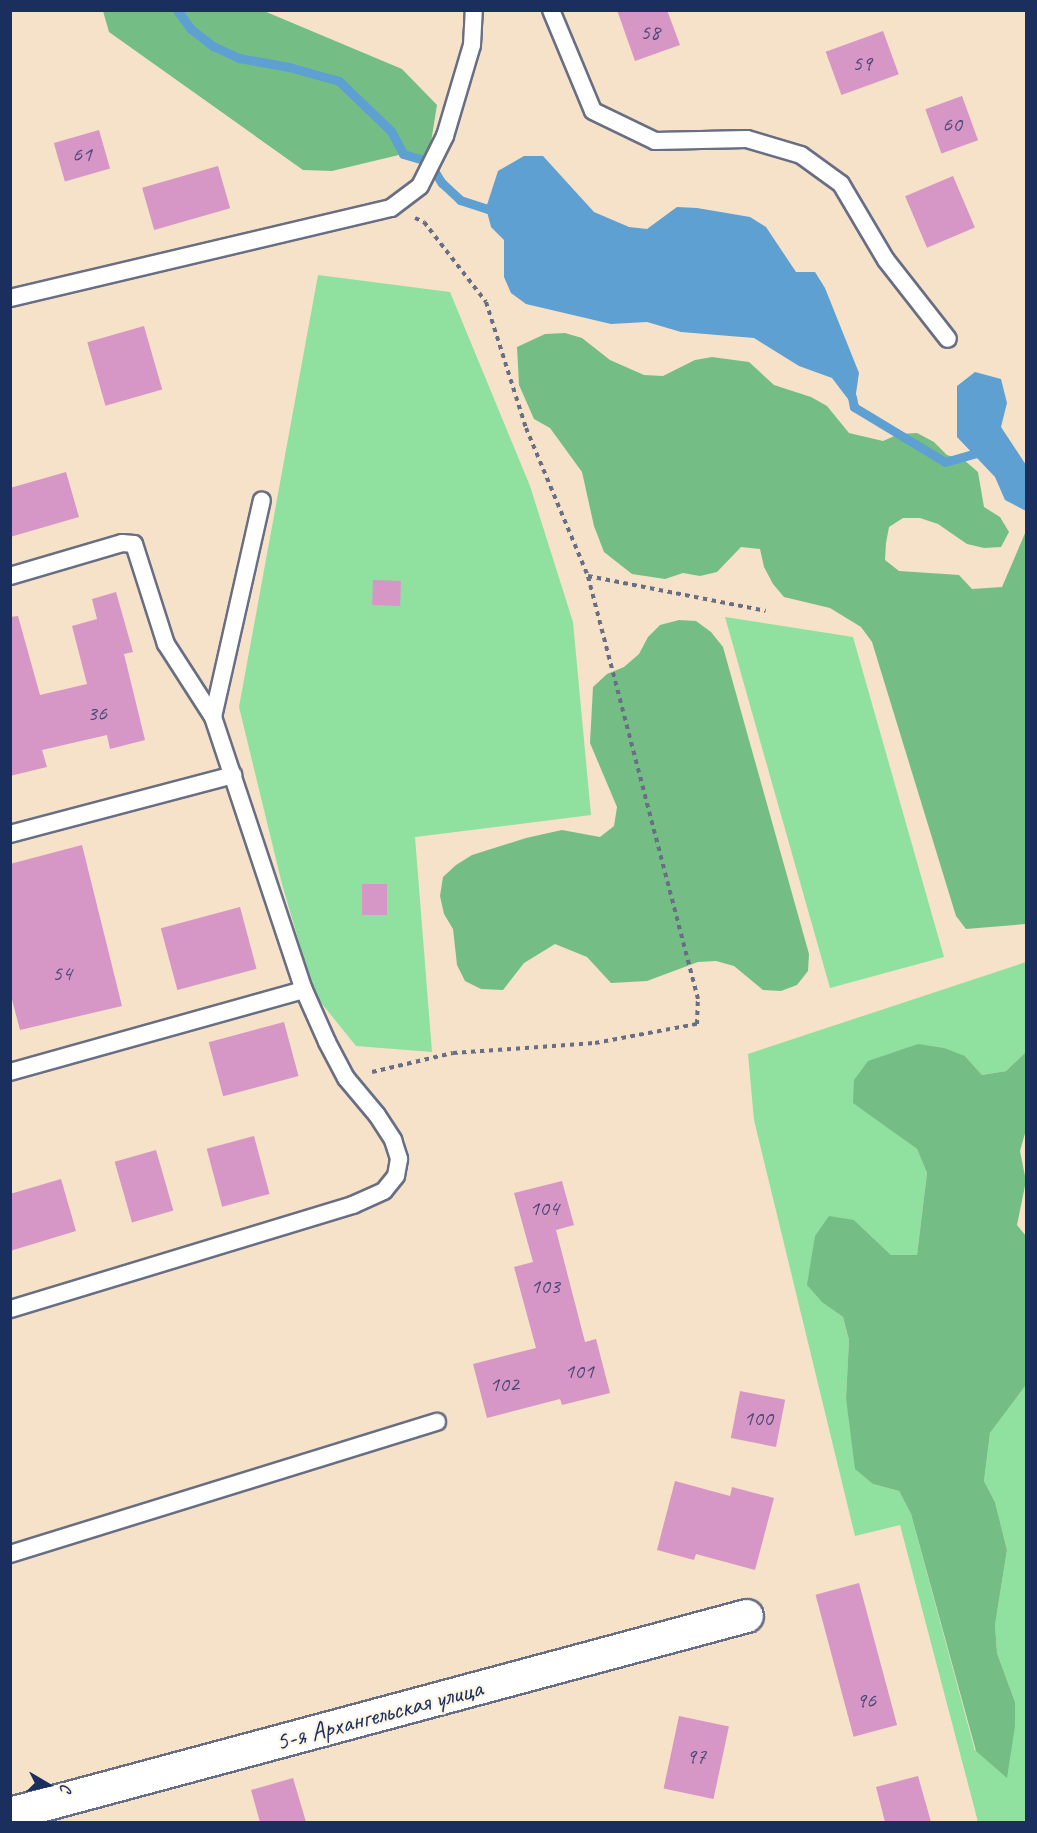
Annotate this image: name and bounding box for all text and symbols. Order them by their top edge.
house number: 58 [640,20,660,46]
house number: 59 [852,51,872,77]
house number: 60 [942,112,962,138]
house number: 61 [72,142,92,168]
house number: 36 [87,701,107,727]
house number: 54 [52,961,72,987]
house number: 104 [529,1196,559,1222]
house number: 103 [530,1274,560,1300]
house number: 101 [564,1359,594,1385]
house number: 102 [489,1372,519,1398]
house number: 100 [743,1406,773,1432]
street label: 5-я Архангельская улица [270,1672,488,1758]
house number: 96 [856,1688,876,1714]
house number: 97 [686,1744,706,1770]
north arrow [18,1755,78,1815]
text: С [55,1782,76,1793]

